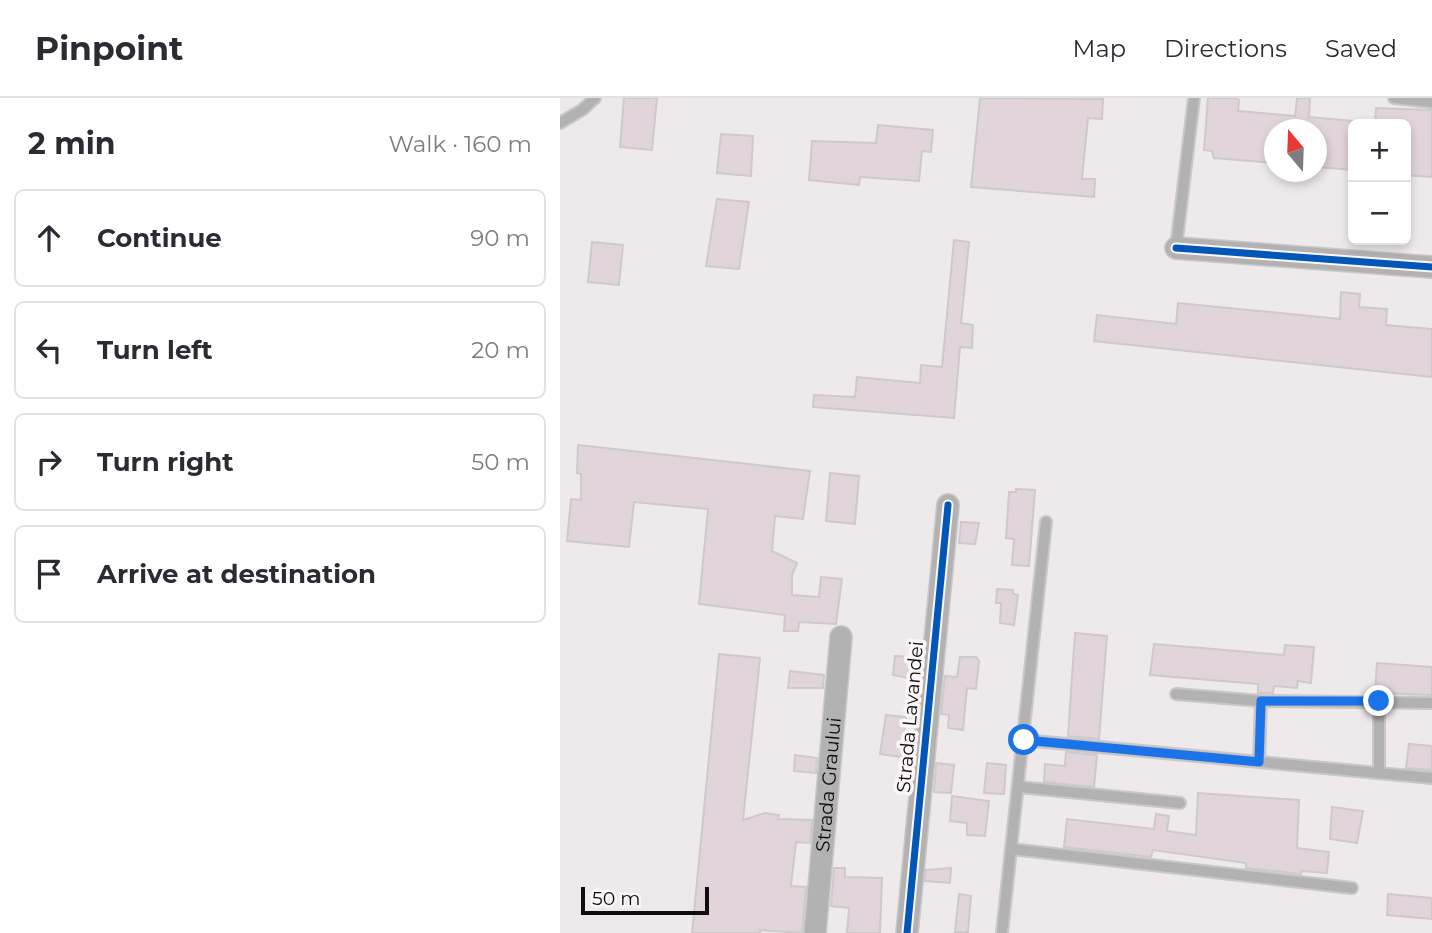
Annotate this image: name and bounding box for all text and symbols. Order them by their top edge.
text: Pinpoint [35,28,183,68]
text: Map [1073,34,1126,63]
text: Directions [1164,34,1287,63]
text: Saved [1325,34,1397,63]
north arrow [1264,119,1327,182]
map controls [1348,119,1411,245]
button: + [1348,119,1411,182]
text: 2 min [28,125,115,162]
text: Walk · 160 m [388,130,532,158]
button: − [1348,182,1411,245]
icon: ahead [30,219,68,257]
text: Continue [97,222,222,254]
text: 90 m [470,224,530,252]
icon: left [30,331,68,369]
text: Turn left [97,334,213,366]
text: 20 m [471,336,530,364]
icon: right [30,443,68,481]
text: Turn right [97,446,233,478]
text: 50 m [471,448,530,476]
icon: arrive [30,555,68,593]
text: Arrive at destination [97,558,376,590]
street label: Strada Lavandei [892,640,928,794]
route end [1363,685,1394,716]
street label: Strada Graului [811,716,845,853]
route start [1008,724,1039,755]
scale bar [581,884,709,916]
text: 50 m [592,887,640,910]

